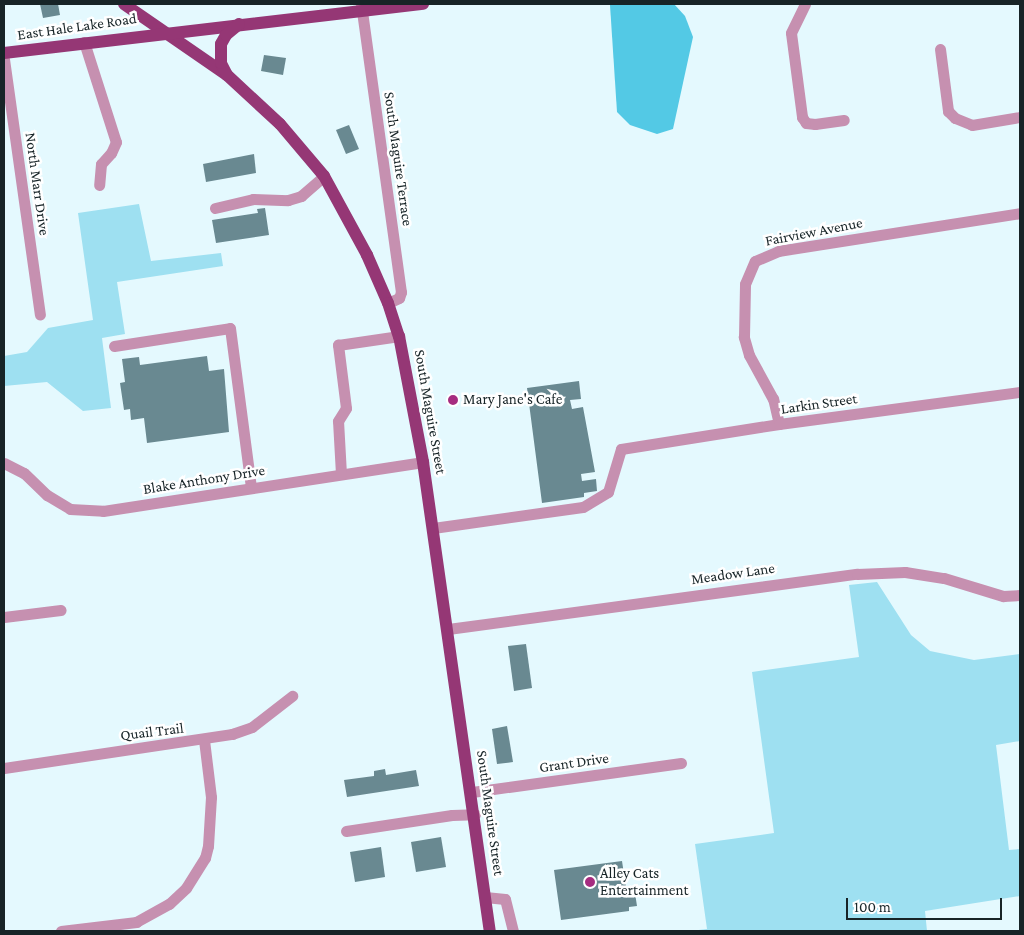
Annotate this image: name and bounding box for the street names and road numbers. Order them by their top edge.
street label: East Hale Lake Road [16,10,138,44]
street label: South Maguire Terrace [380,91,416,227]
street label: North Marr Drive [21,131,53,237]
street label: Fairview Avenue [764,214,864,250]
street label: South Maguire Street [410,348,450,476]
street label: Larkin Street [780,390,858,418]
street label: Blake Anthony Drive [142,461,266,499]
street label: Meadow Lane [690,559,776,589]
street label: Quail Trail [119,719,185,745]
street label: South Maguire Street [472,749,508,877]
street label: Grant Drive [538,749,610,777]

